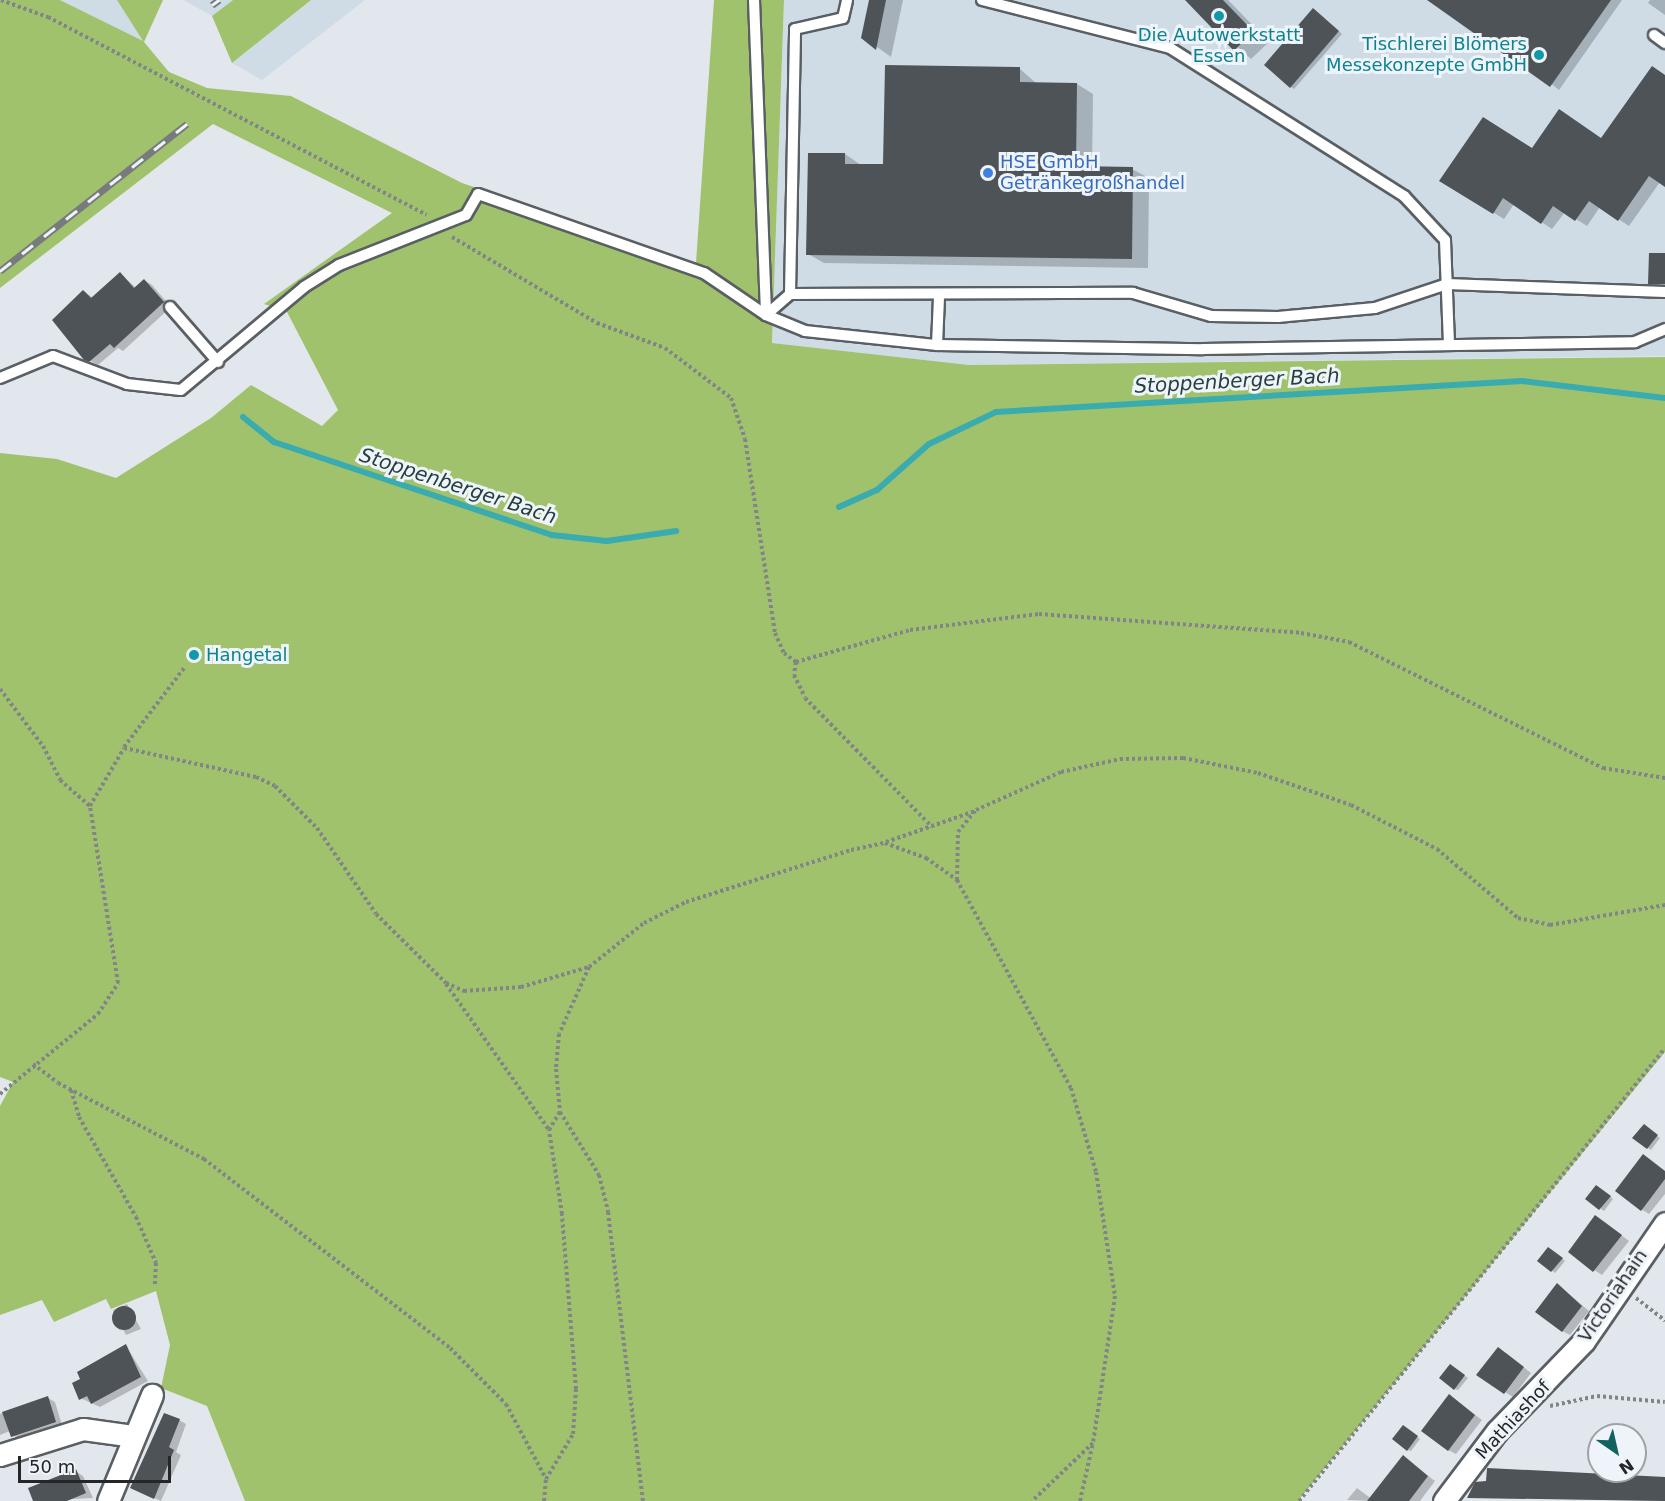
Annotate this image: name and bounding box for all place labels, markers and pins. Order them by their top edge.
marker: Die Autowerkstatt Essen [1212,9,1226,23]
place label: Die Autowerkstatt Essen [1138,25,1300,68]
place label: Tischlerei Blömers Messekonzepte GmbH [1326,34,1527,76]
marker: Tischlerei Blömers Messekonzepte GmbH [1532,48,1546,62]
place label: HSE GmbH Getränkegroßhandel [1000,152,1185,195]
marker: HSE GmbH Getränkegroßhandel [981,166,995,180]
place label: Hangetal [206,644,288,666]
marker: Hangetal [187,648,201,662]

